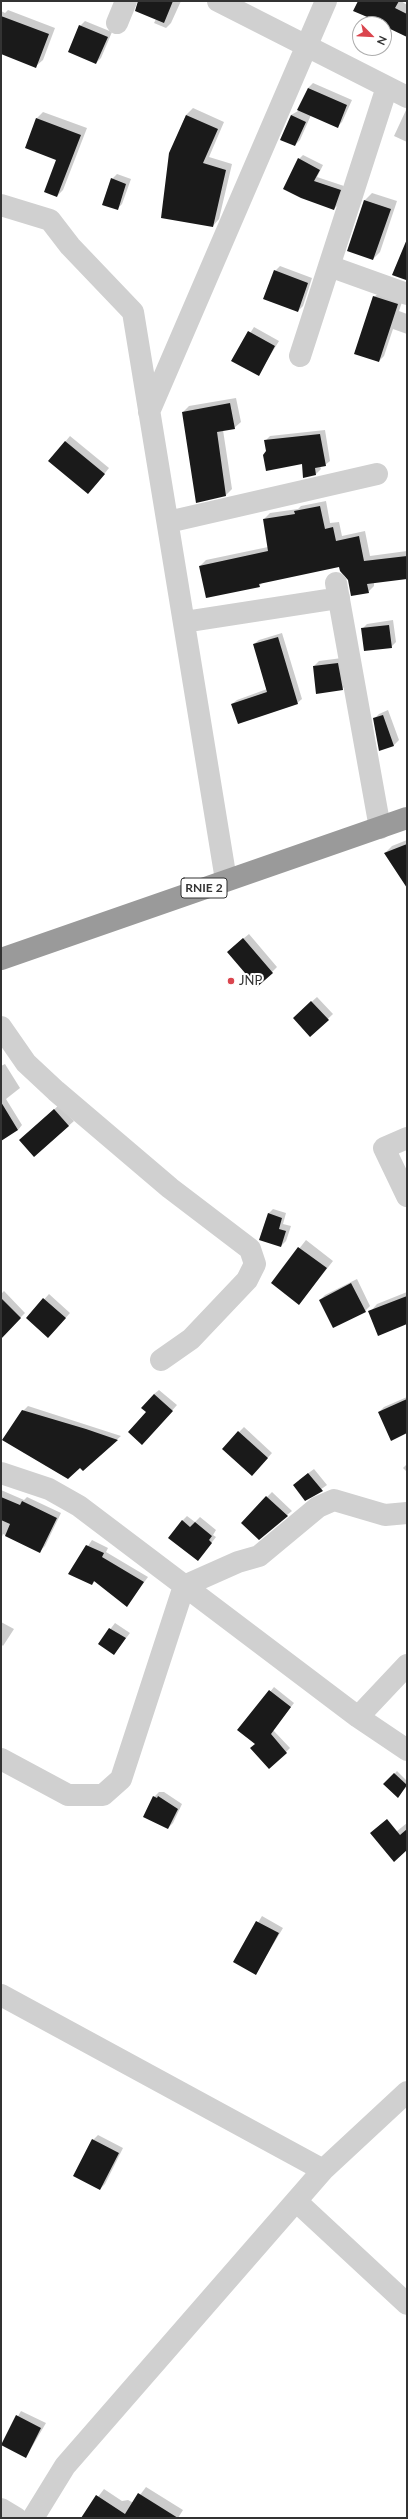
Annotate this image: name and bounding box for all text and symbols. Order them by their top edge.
north arrow [352,16,392,56]
text: N [375,34,390,47]
road number: RNIE 2 [181,878,227,898]
place label: JNP [239,973,262,989]
marker: JNP [226,976,236,986]

